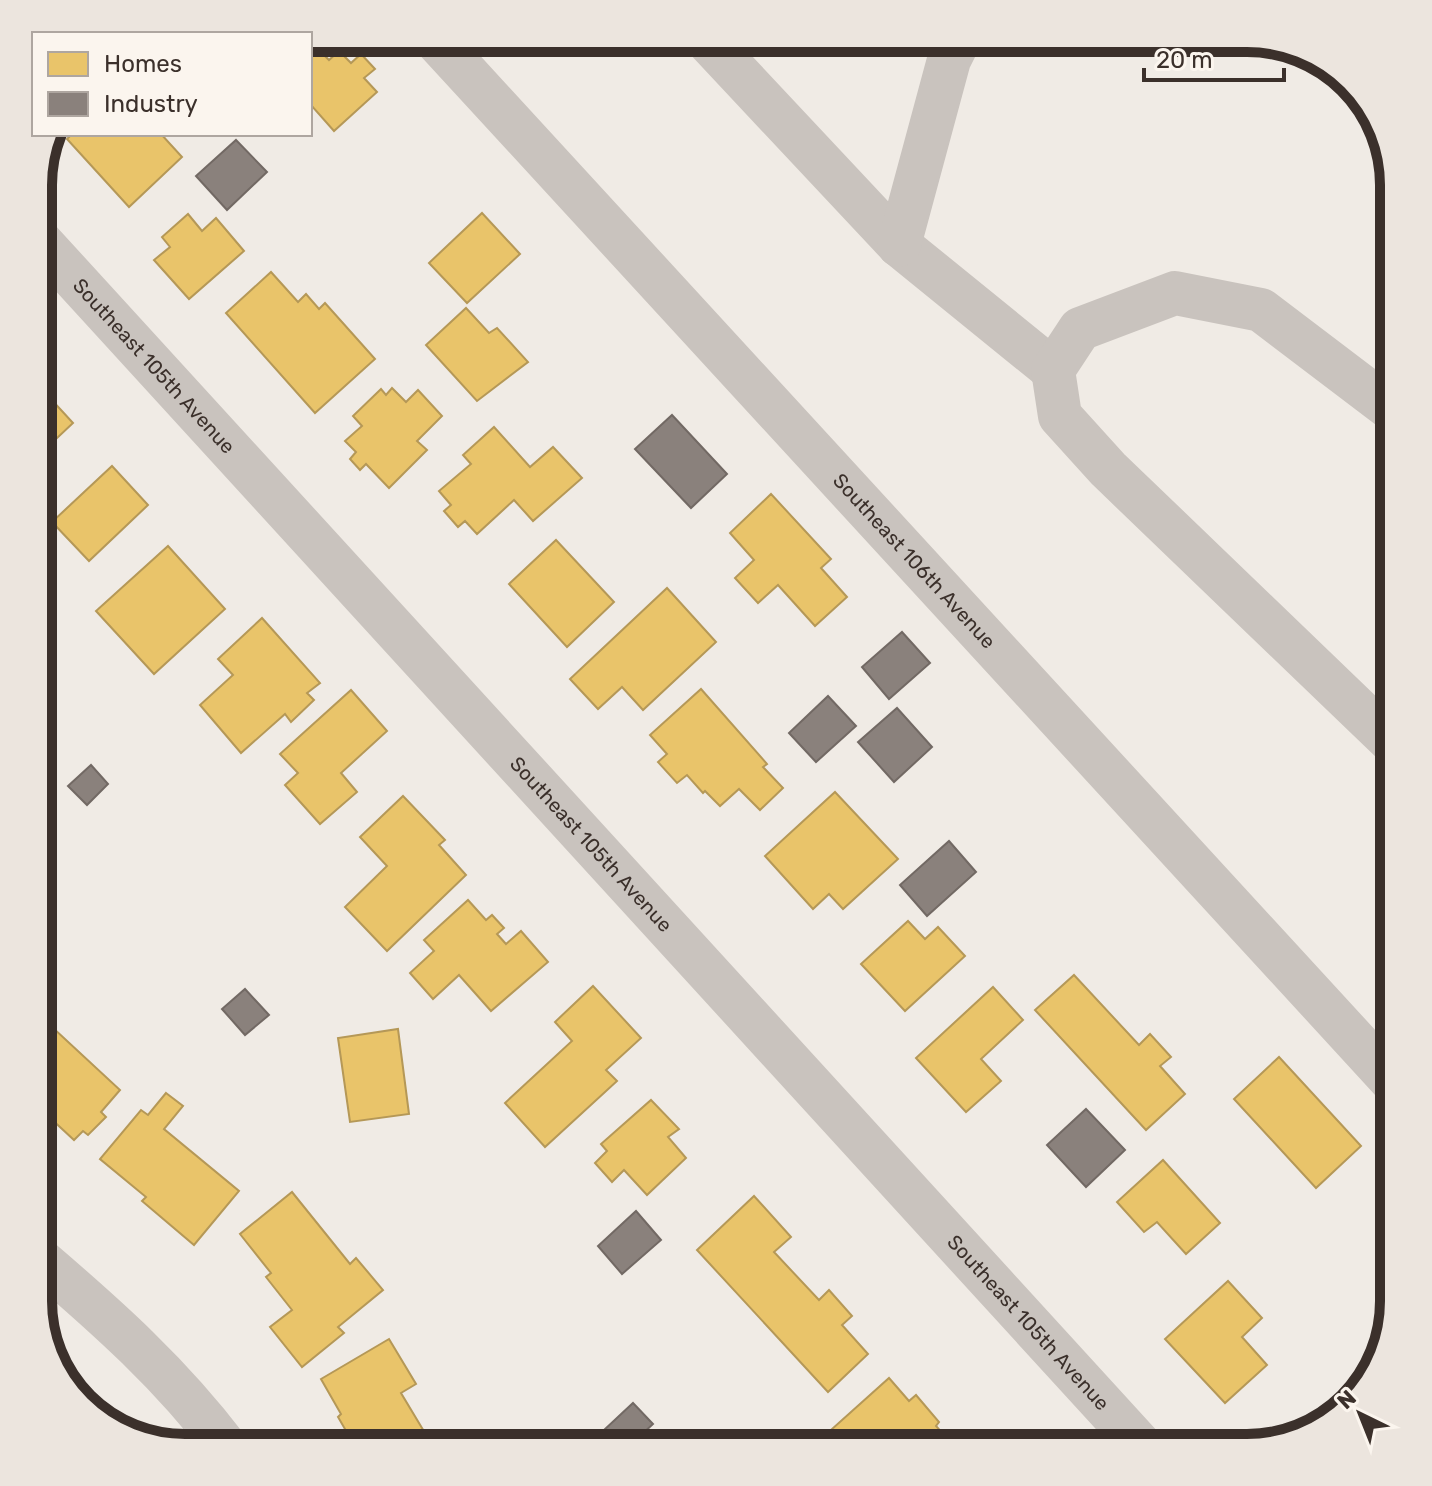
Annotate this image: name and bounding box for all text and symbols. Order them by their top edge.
legend [32,32,312,136]
scale bar [1144,32,1284,82]
text: 20 m [1156,46,1213,74]
text: Homes [104,50,182,78]
text: Industry [104,90,198,118]
street label: Southeast 105th Avenue [68,273,240,458]
street label: Southeast 106th Avenue [828,468,1001,653]
street label: Southeast 105th Avenue [505,752,677,937]
street label: Southeast 105th Avenue [942,1230,1114,1415]
north arrow [1320,1374,1400,1454]
text: N [1332,1384,1362,1415]

